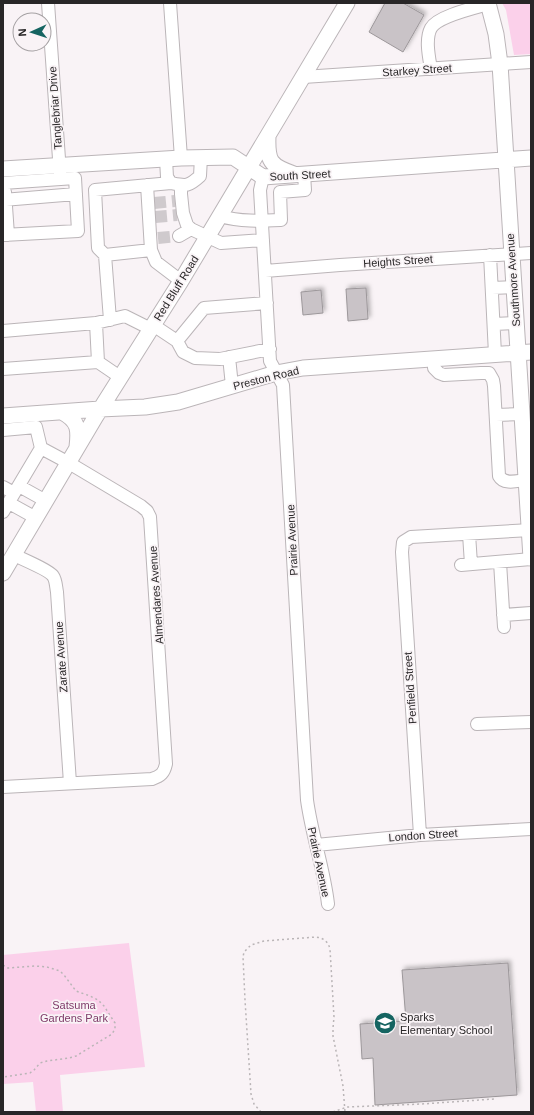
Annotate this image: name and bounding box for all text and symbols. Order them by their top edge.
north arrow [12,12,52,52]
text: N [16,28,28,37]
street label: Starkey Street [382,62,452,78]
street label: Tanglebriar Drive [46,66,64,150]
street label: South Street [269,167,331,183]
street label: Southmore Avenue [504,233,522,327]
street label: Red Bluff Road [151,253,201,323]
street label: Heights Street [363,253,433,269]
street label: Preston Road [232,364,300,392]
street label: Prairie Avenue [284,504,300,576]
street label: Almendares Avenue [147,546,165,644]
street label: Zarate Avenue [53,621,69,693]
street label: Penfield Street [401,652,419,724]
street label: Prairie Avenue [306,826,332,898]
street label: London Street [388,827,458,843]
park label: Satsuma Gardens Park [40,999,108,1024]
school or university icon: Sparks Elementary School [372,1010,398,1036]
place label: Sparks Elementary School [400,1011,492,1036]

